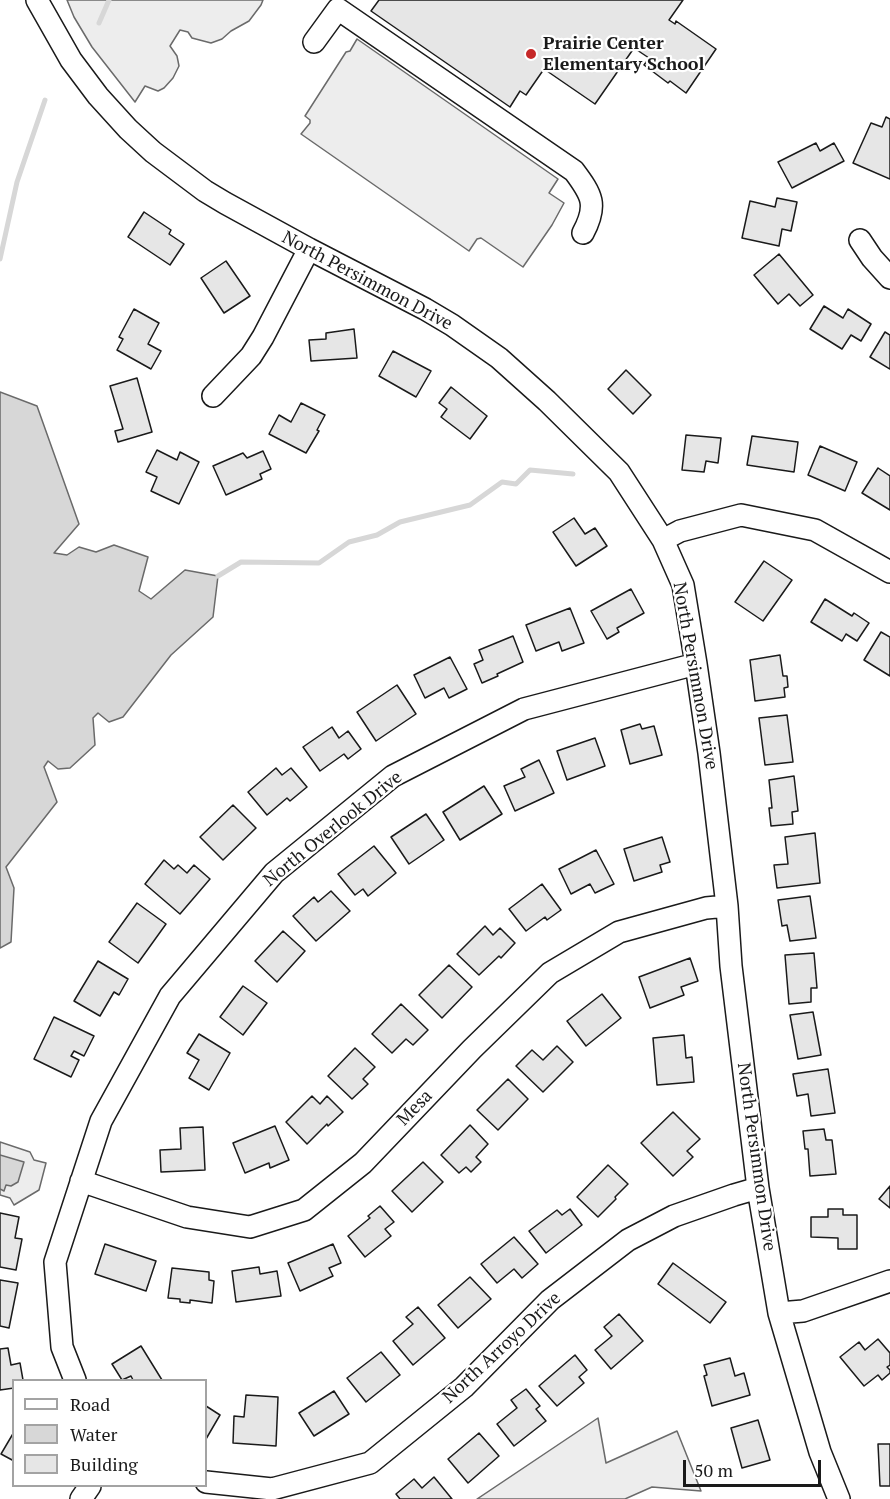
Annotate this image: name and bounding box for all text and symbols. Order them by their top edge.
place label: Prairie Center Elementary School [543,33,705,76]
marker: Prairie Center Elementary School [524,47,538,61]
street label: North Persimmon Drive [278,227,456,335]
street label: North Persimmon Drive [668,581,722,771]
street label: North Overlook Drive [259,767,407,891]
street label: North Persimmon Drive [732,1061,780,1253]
street label: Mesa [393,1086,437,1130]
street label: North Arroyo Drive [439,1288,565,1408]
legend [12,1379,207,1487]
text: Road [70,1392,110,1416]
text: Water [70,1422,117,1446]
scale bar [686,1448,824,1486]
text: Building [70,1452,138,1476]
text: 50 m [694,1458,733,1482]

